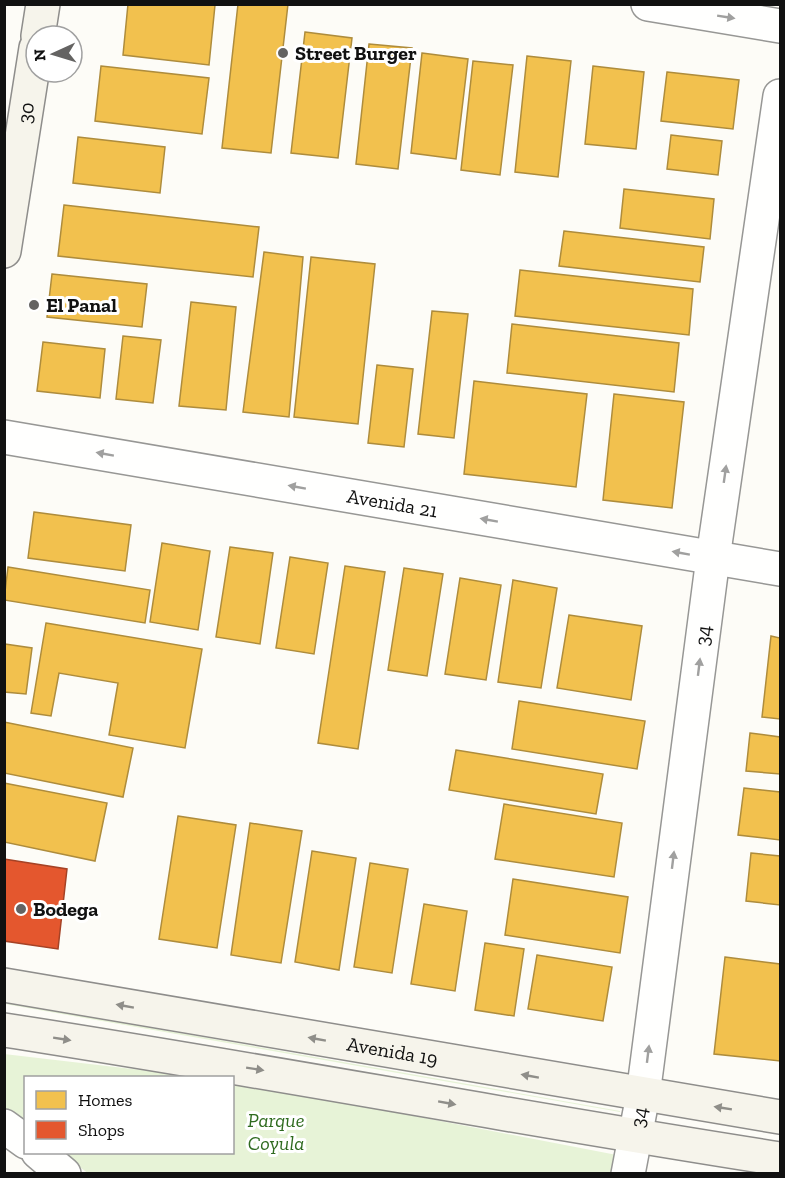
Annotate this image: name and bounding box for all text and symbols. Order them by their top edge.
one-way arrow [717,13,736,22]
north arrow [24,24,84,84]
place label: Street Burger [295,41,417,65]
marker: Street Burger [276,46,290,60]
text: N [30,48,49,62]
street label: 30 [12,100,39,125]
place label: El Panal [46,293,117,317]
marker: El Panal [27,298,41,312]
one-way arrow [95,449,114,458]
one-way arrow [721,464,730,483]
one-way arrow [287,482,306,491]
street label: Avenida 21 [345,484,440,523]
one-way arrow [480,515,499,524]
one-way arrow [672,548,691,557]
street label: 34 [690,623,716,647]
one-way arrow [694,657,703,676]
one-way arrow [669,851,678,870]
place label: Bodega [33,897,98,921]
marker: Bodega [14,902,28,916]
one-way arrow [116,1001,135,1010]
street label: Avenida 19 [345,1032,440,1071]
one-way arrow [308,1034,327,1043]
one-way arrow [53,1035,72,1044]
one-way arrow [643,1044,653,1063]
one-way arrow [246,1065,265,1074]
one-way arrow [521,1071,540,1080]
legend [24,1076,234,1154]
text: Homes [78,1089,132,1111]
one-way arrow [438,1099,457,1108]
one-way arrow [713,1103,732,1112]
street label: 34 [625,1104,653,1129]
park label: Parque Coyula [247,1108,305,1155]
text: Shops [78,1119,125,1141]

